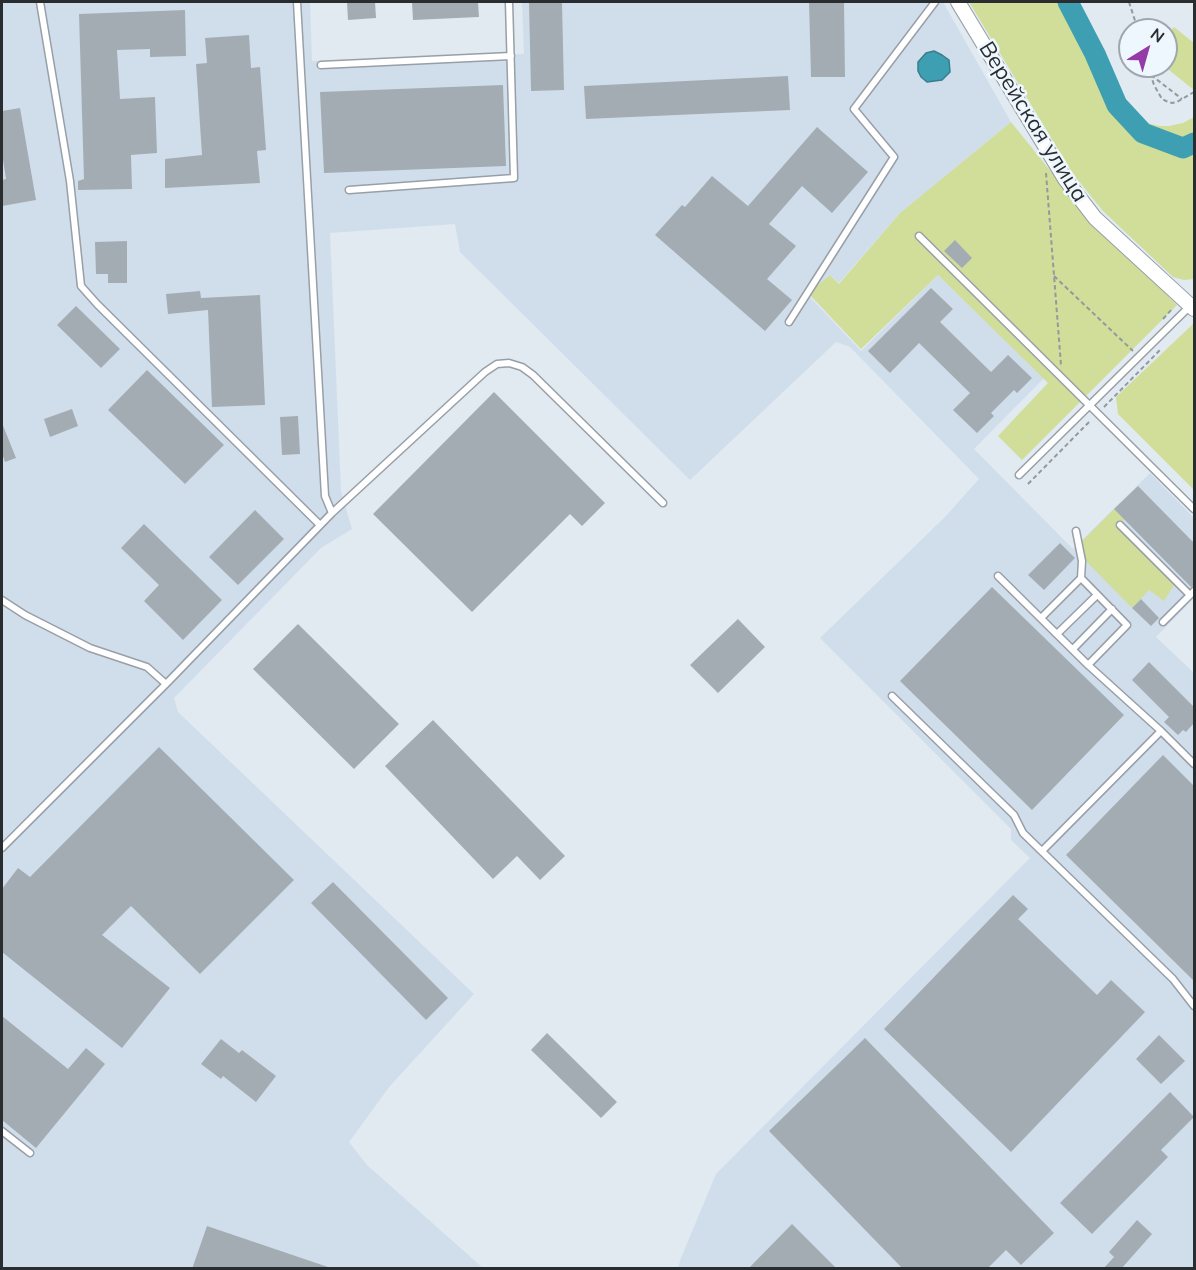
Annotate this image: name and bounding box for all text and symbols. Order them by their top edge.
north arrow [1118,18,1178,78]
text: N [1147,24,1168,47]
street label: Верейская улица [973,37,1093,207]

